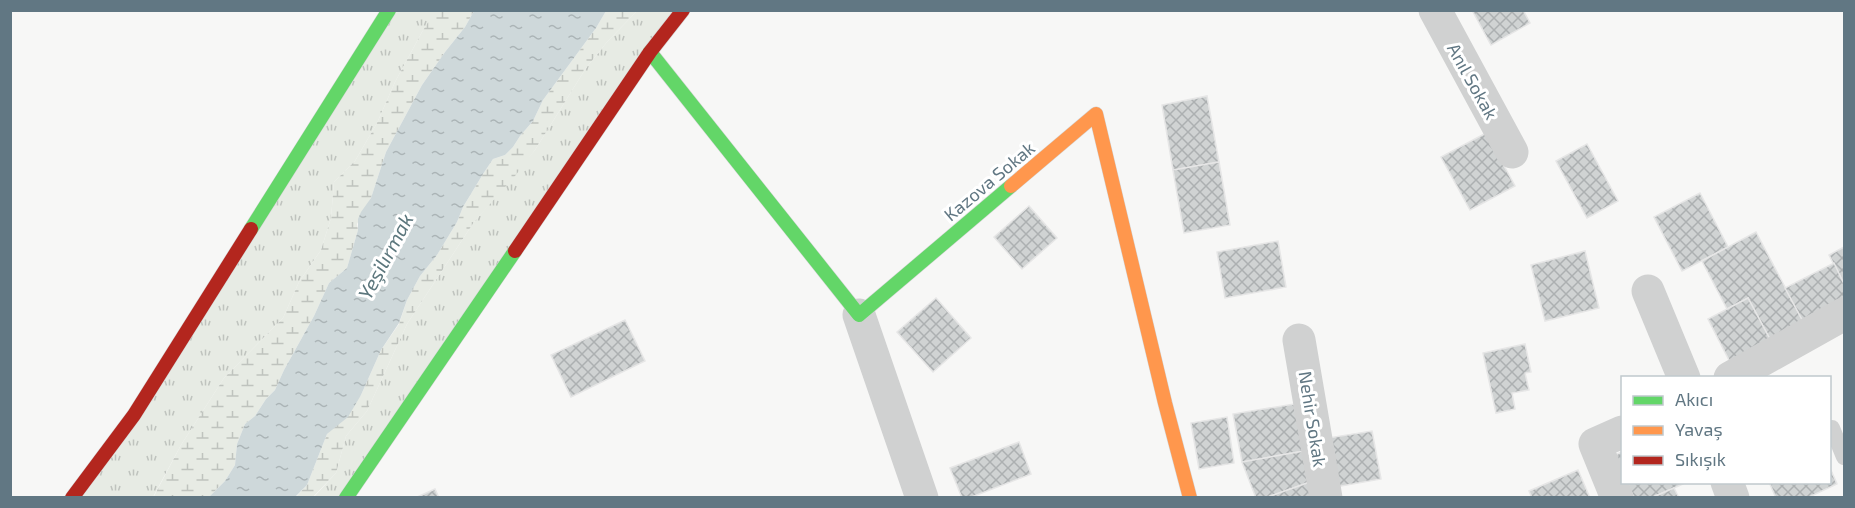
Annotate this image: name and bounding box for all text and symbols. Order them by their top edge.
street label: Anıl Sokak [1443,39,1503,123]
street label: Kazova Sokak [939,137,1039,225]
water label: Yeşilırmak [352,209,419,304]
street label: Nehir Sokak [1295,370,1331,468]
legend [1621,376,1831,484]
text: Akıcı [1675,388,1713,410]
text: Yavaş [1675,418,1723,441]
text: Sıkışık [1675,448,1726,471]

